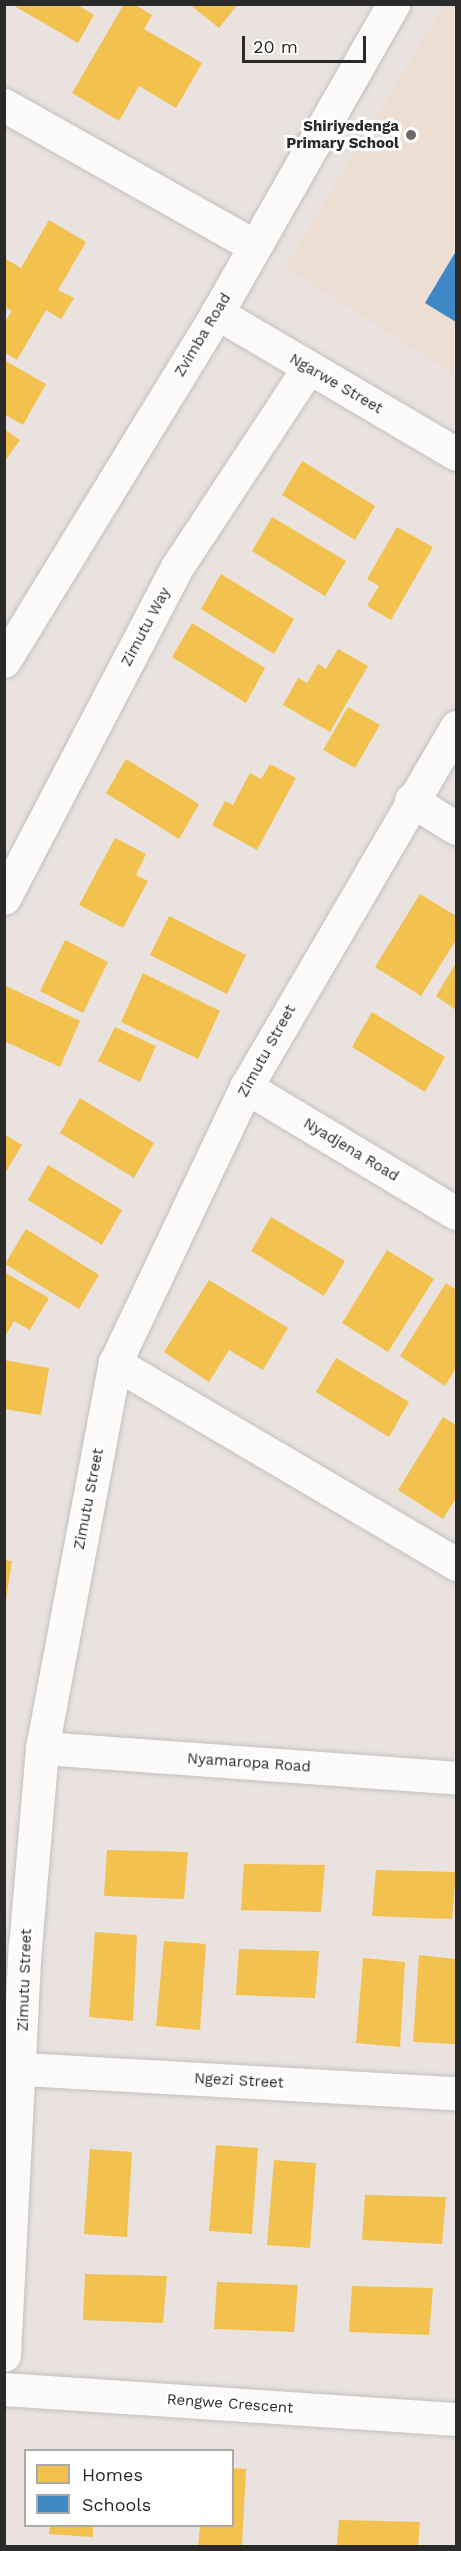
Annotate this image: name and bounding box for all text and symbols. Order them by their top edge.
scale bar [245,24,370,62]
text: 20 m [253,36,298,57]
place label: Shiriyedenga Primary School [286,117,399,152]
marker: Shiriyedenga Primary School [404,128,418,142]
street label: Zvimba Road [171,290,235,380]
street label: Ngarwe Street [286,350,386,418]
street label: Zimutu Way [118,584,174,670]
street label: Zimutu Street [234,1002,300,1100]
street label: Nyadjena Road [300,1114,402,1186]
street label: Zimutu Street [70,1447,108,1551]
street label: Nyamaropa Road [186,1750,312,1776]
street label: Zimutu Street [14,1928,36,2032]
street label: Ngezi Street [194,2070,284,2092]
street label: Rengwe Crescent [166,2391,294,2417]
legend [24,2449,234,2527]
text: Homes [82,2464,143,2485]
text: Schools [82,2494,151,2515]

